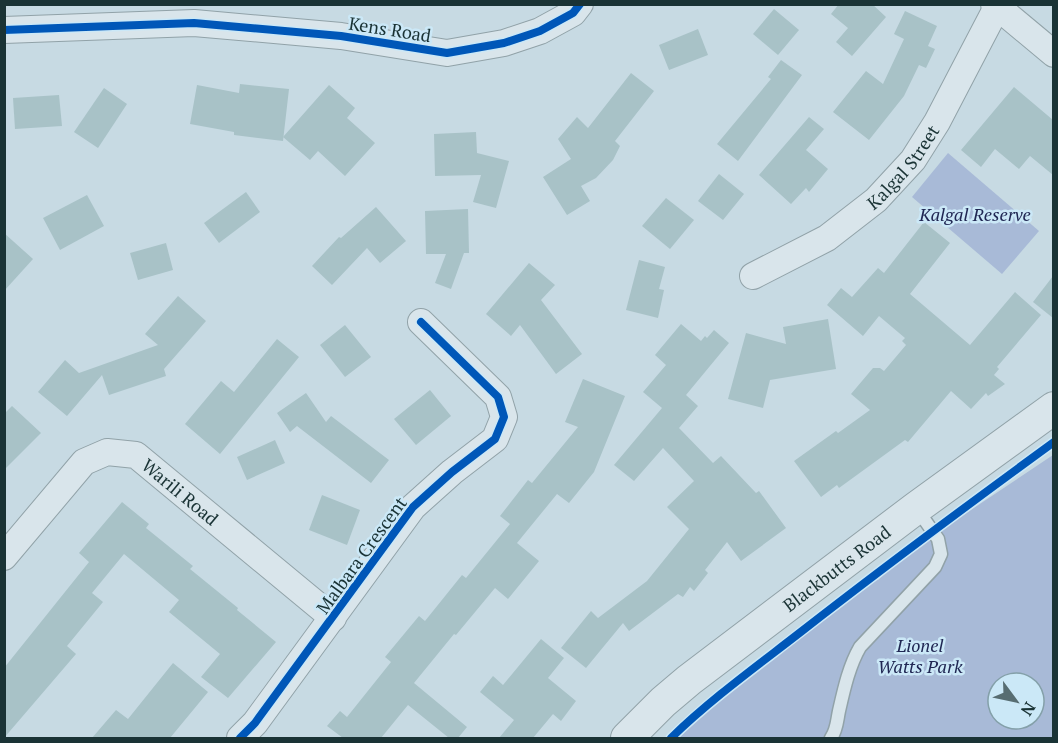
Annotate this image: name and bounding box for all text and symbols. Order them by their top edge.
street label: Kens Road [347,11,433,47]
street label: Kalgal Street [862,120,944,215]
park label: Kalgal Reserve [918,202,1031,226]
street label: Warili Road [137,453,224,530]
street label: Malbara Crescent [310,491,412,618]
street label: Blackbutts Road [778,520,895,617]
park label: Lionel Watts Park [877,633,963,678]
north arrow [986,671,1046,731]
text: N [1016,698,1041,720]

